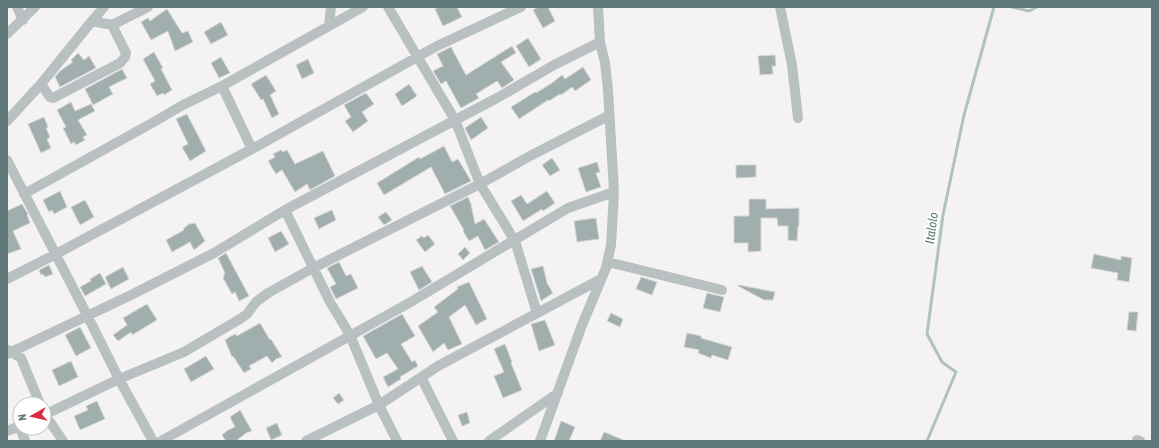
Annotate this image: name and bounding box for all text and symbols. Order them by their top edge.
water label: Italolo [922,211,941,245]
north arrow [12,396,52,436]
text: N [16,413,28,421]

